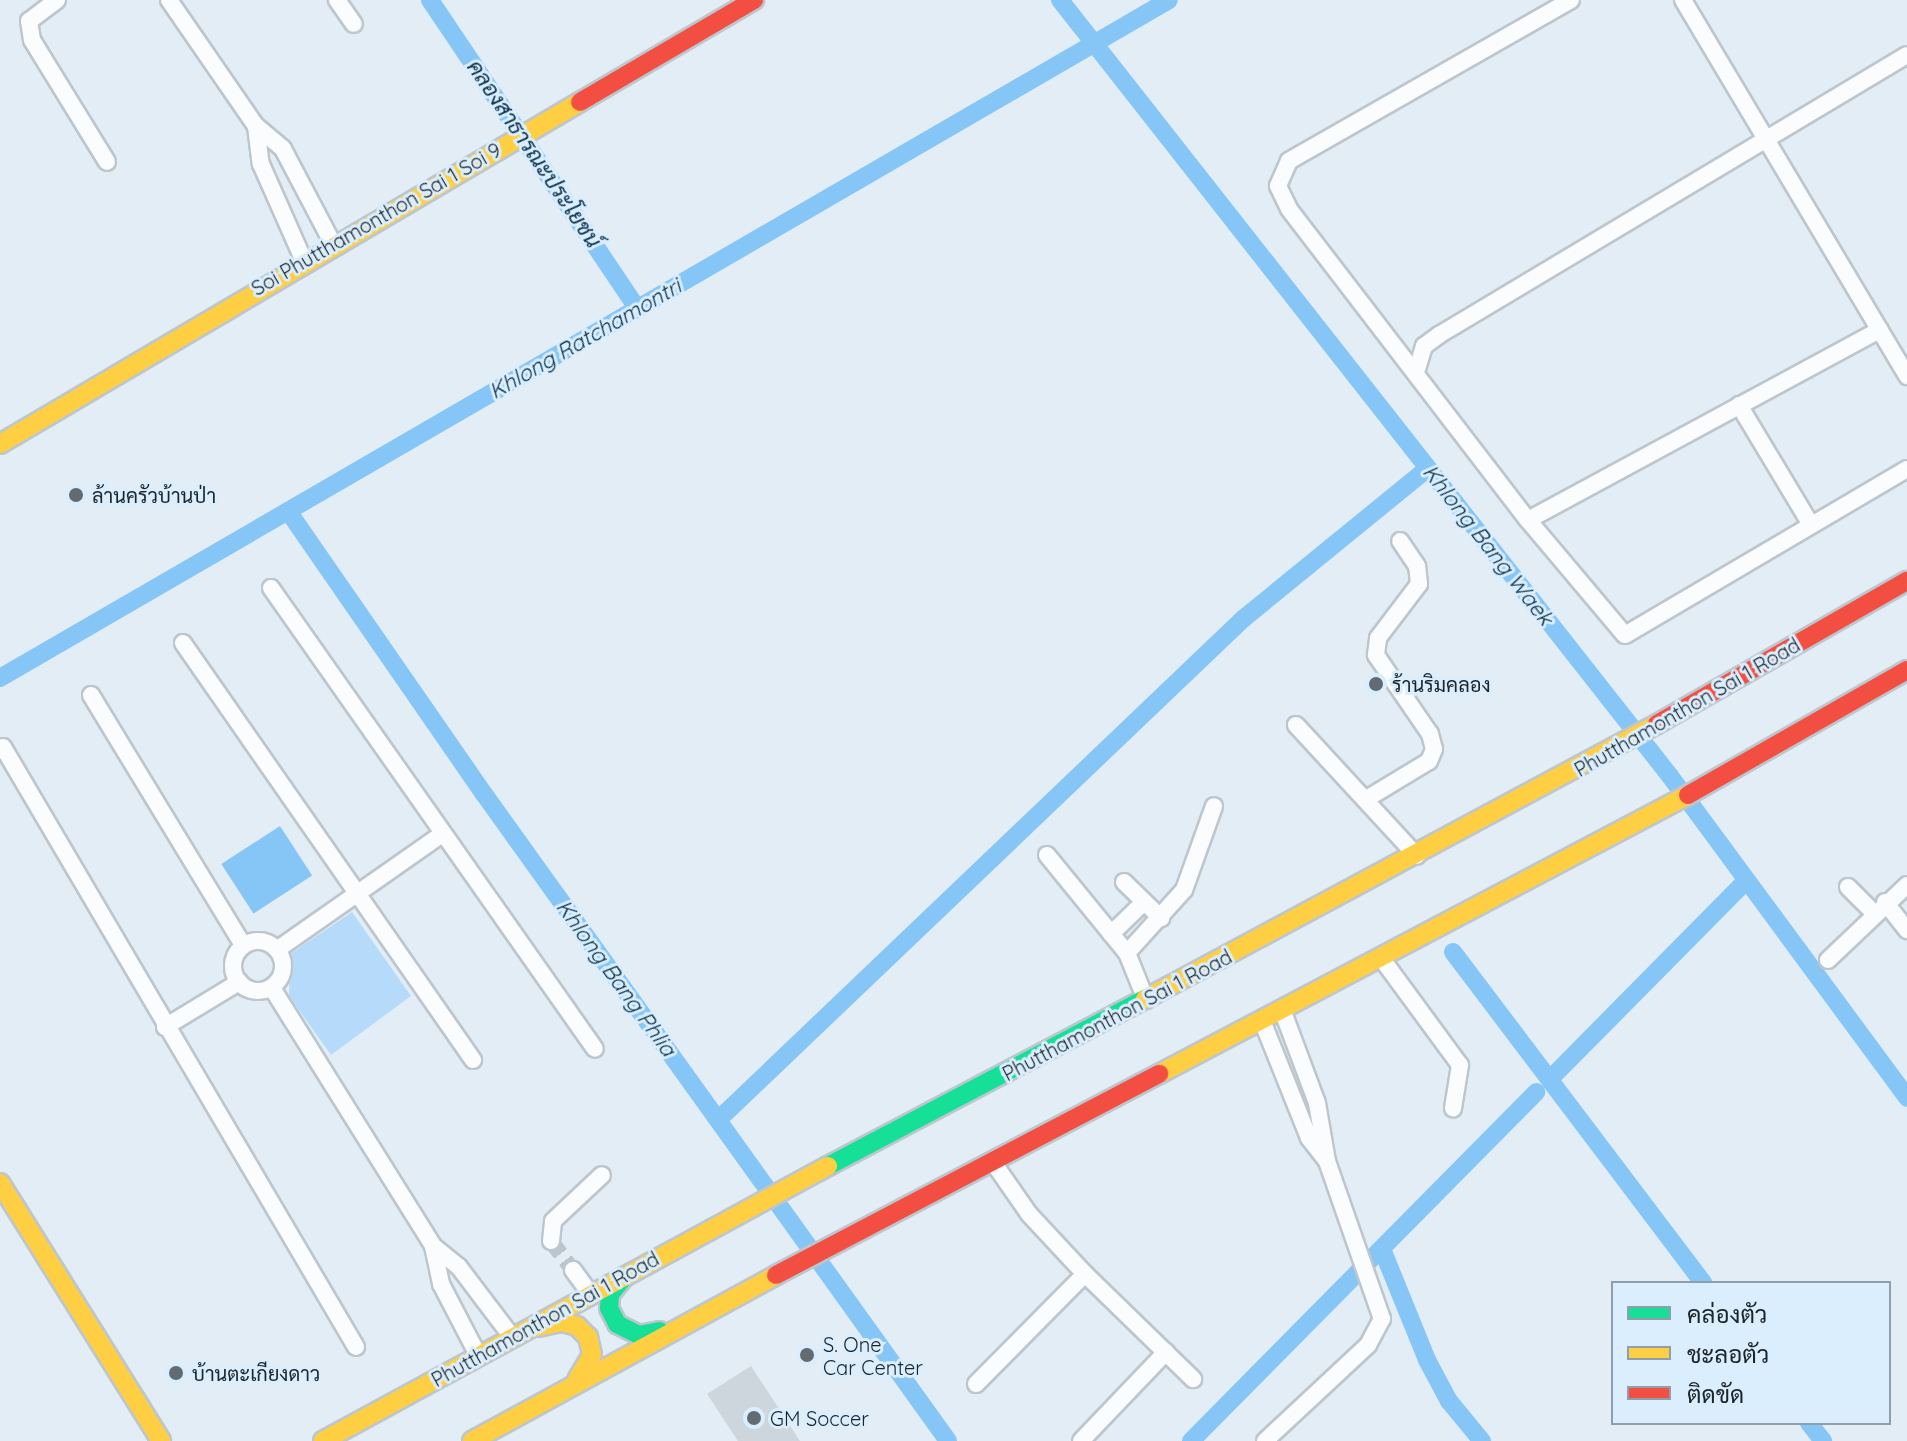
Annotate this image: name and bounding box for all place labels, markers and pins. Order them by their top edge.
place label: ล้านครัวบ้านป่า [92,483,216,507]
marker: ล้านครัวบ้านป่า [67,486,85,504]
place label: ร้านริมคลอง [1392,672,1491,696]
marker: ร้านริมคลอง [1367,675,1385,693]
place label: S. One Car Center [823,1332,923,1379]
marker: S. One Car Center [798,1346,816,1364]
place label: บ้านตะเกียงดาว [192,1361,320,1385]
marker: บ้านตะเกียงดาว [167,1364,185,1382]
place label: GM Soccer [770,1406,869,1430]
marker: GM Soccer [745,1409,763,1427]

